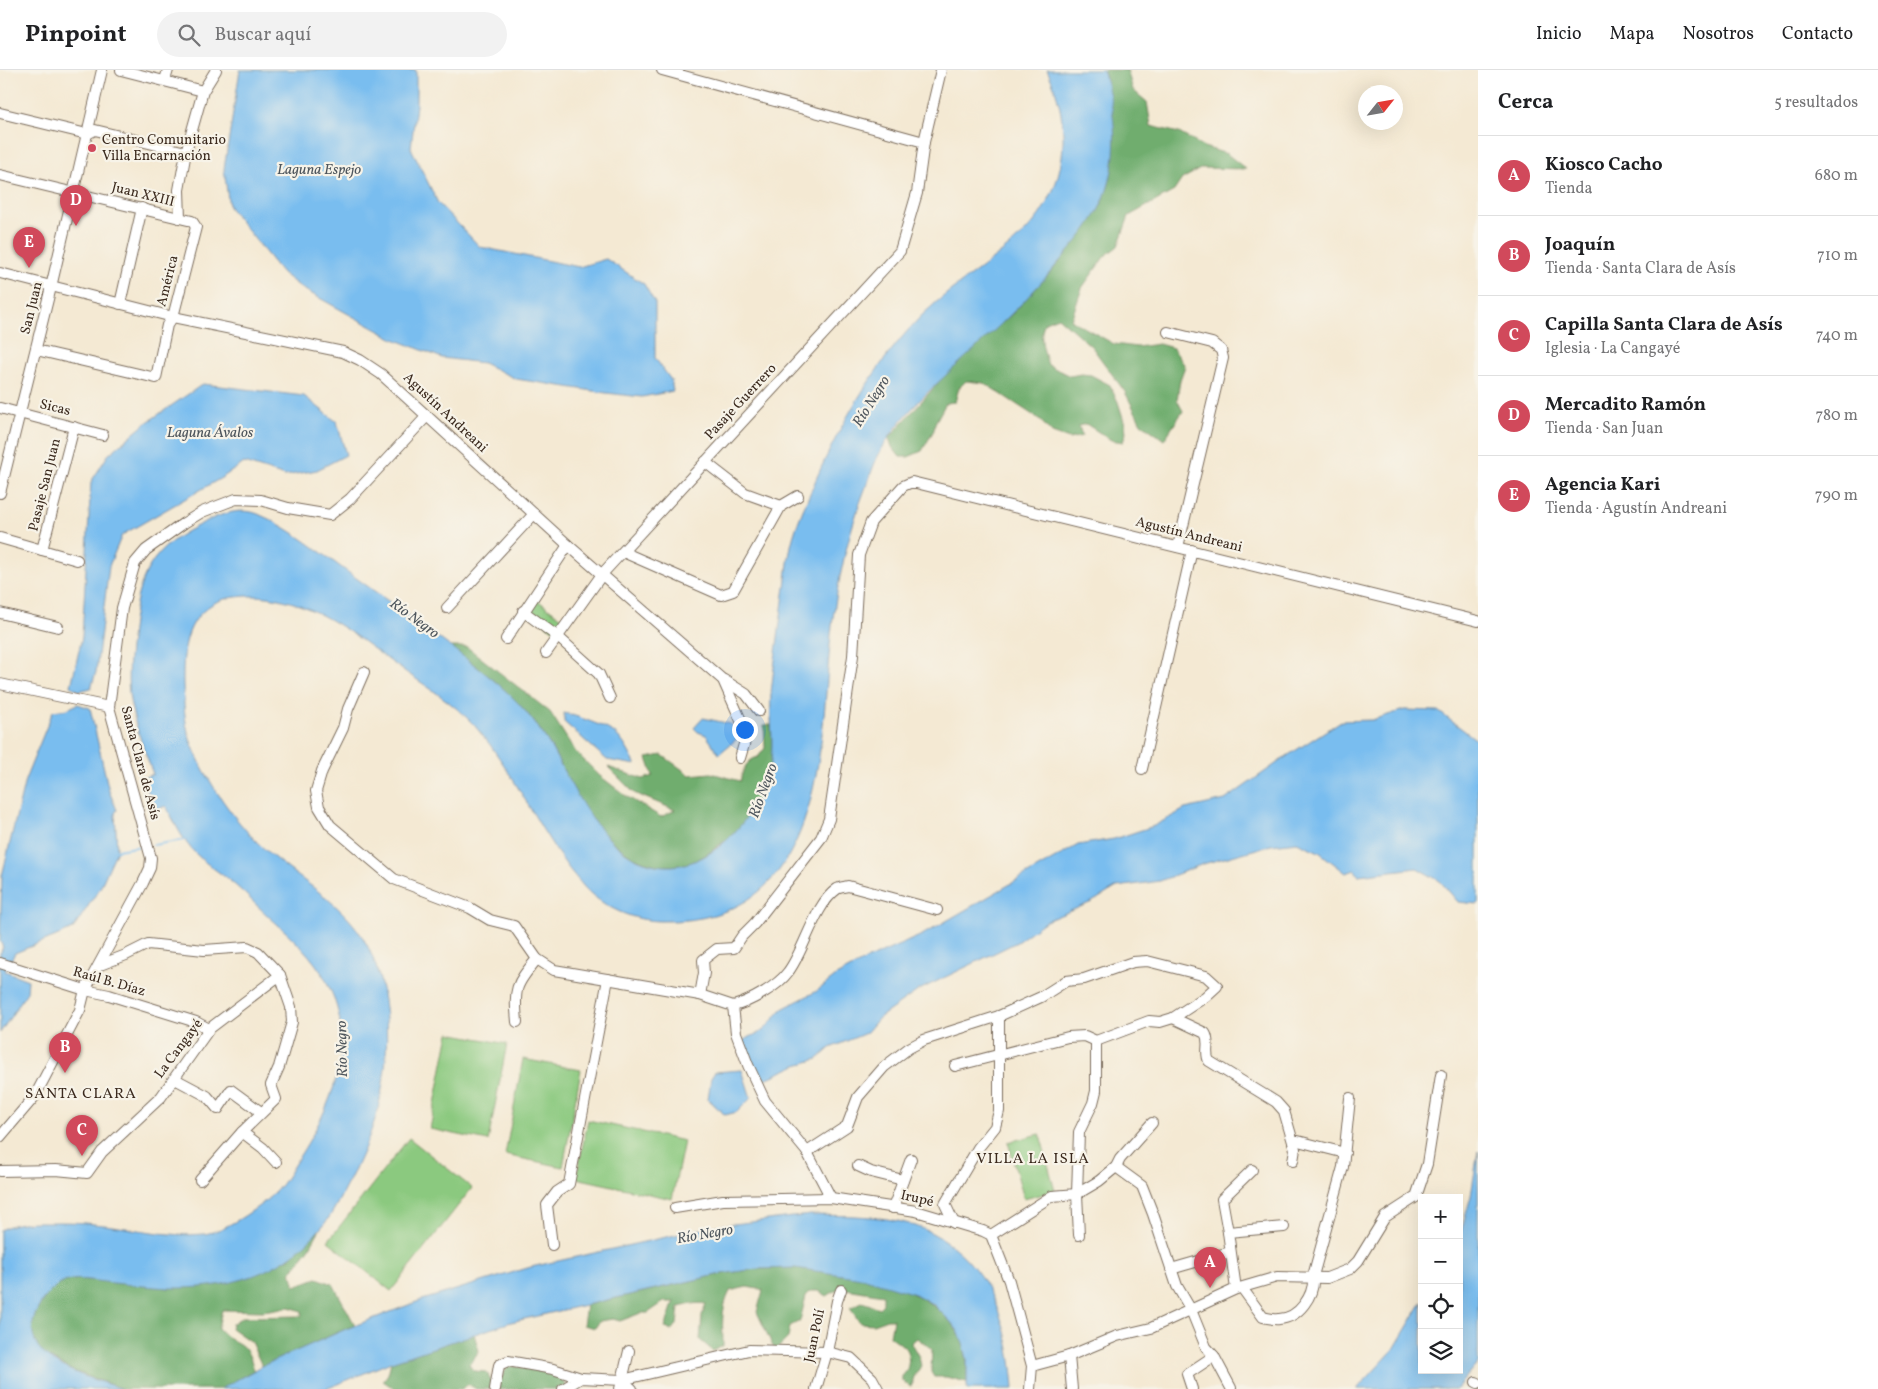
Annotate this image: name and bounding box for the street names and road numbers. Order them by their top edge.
street label: Juan XXIII [110,178,176,212]
street label: América [152,253,184,309]
street label: San Juan [16,280,48,336]
street label: Pasaje Guerrero [701,360,781,444]
street label: Agustín Andreani [399,369,491,457]
street label: Sicas [38,395,72,421]
street label: Pasaje San Juan [24,437,66,533]
street label: Agustín Andreani [1134,513,1244,557]
street label: Santa Clara de Asís [116,704,164,822]
street label: Raúl B. Díaz [70,963,148,1001]
street label: La Cangayé [150,1015,208,1083]
street label: Irupé [899,1186,936,1212]
street label: Juan Polí [800,1307,830,1364]

